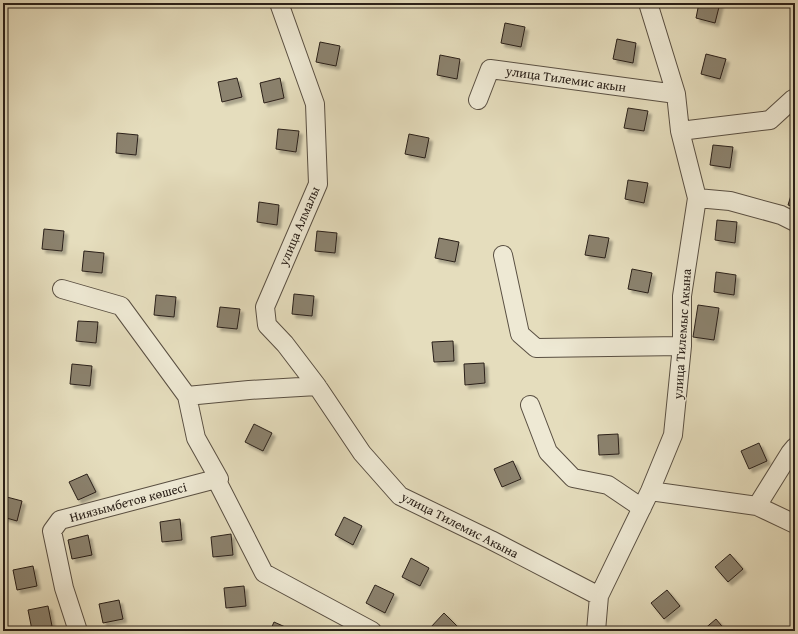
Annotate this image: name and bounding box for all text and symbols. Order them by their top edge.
street label: улица Тилемис акын [504,61,628,97]
street label: улица Алмалы [273,183,324,270]
street label: улица Тилемыс Акына [668,267,696,401]
street label: Ниязымбетов көшесі [67,477,189,527]
street label: улица Тилемис Акына [397,487,523,563]

